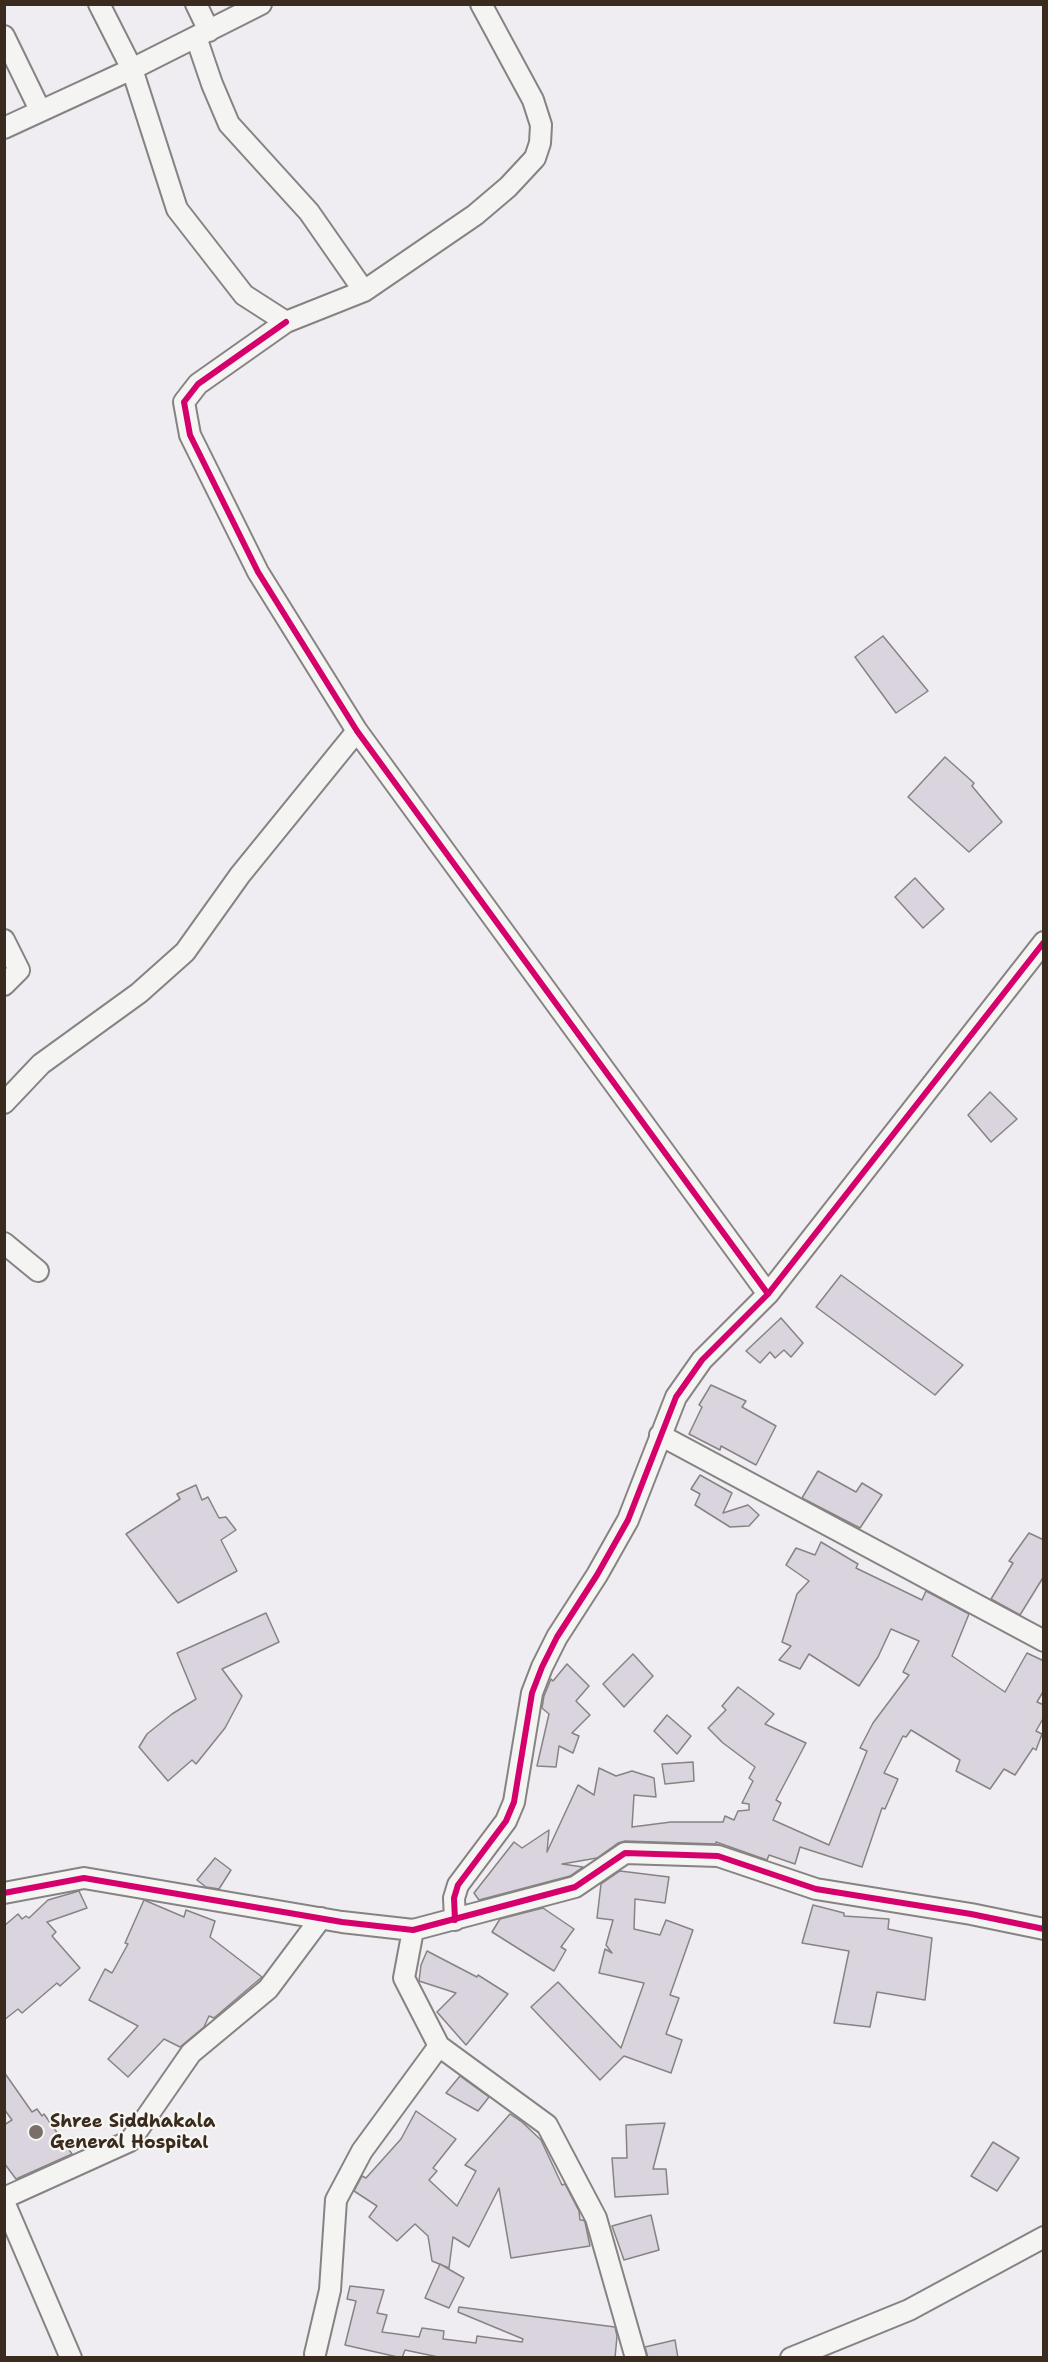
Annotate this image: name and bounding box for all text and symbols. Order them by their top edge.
place label: Shree Siddhakala General Hospital [50,2111,215,2154]
marker: Shree Siddhakala General Hospital [27,2123,45,2141]

